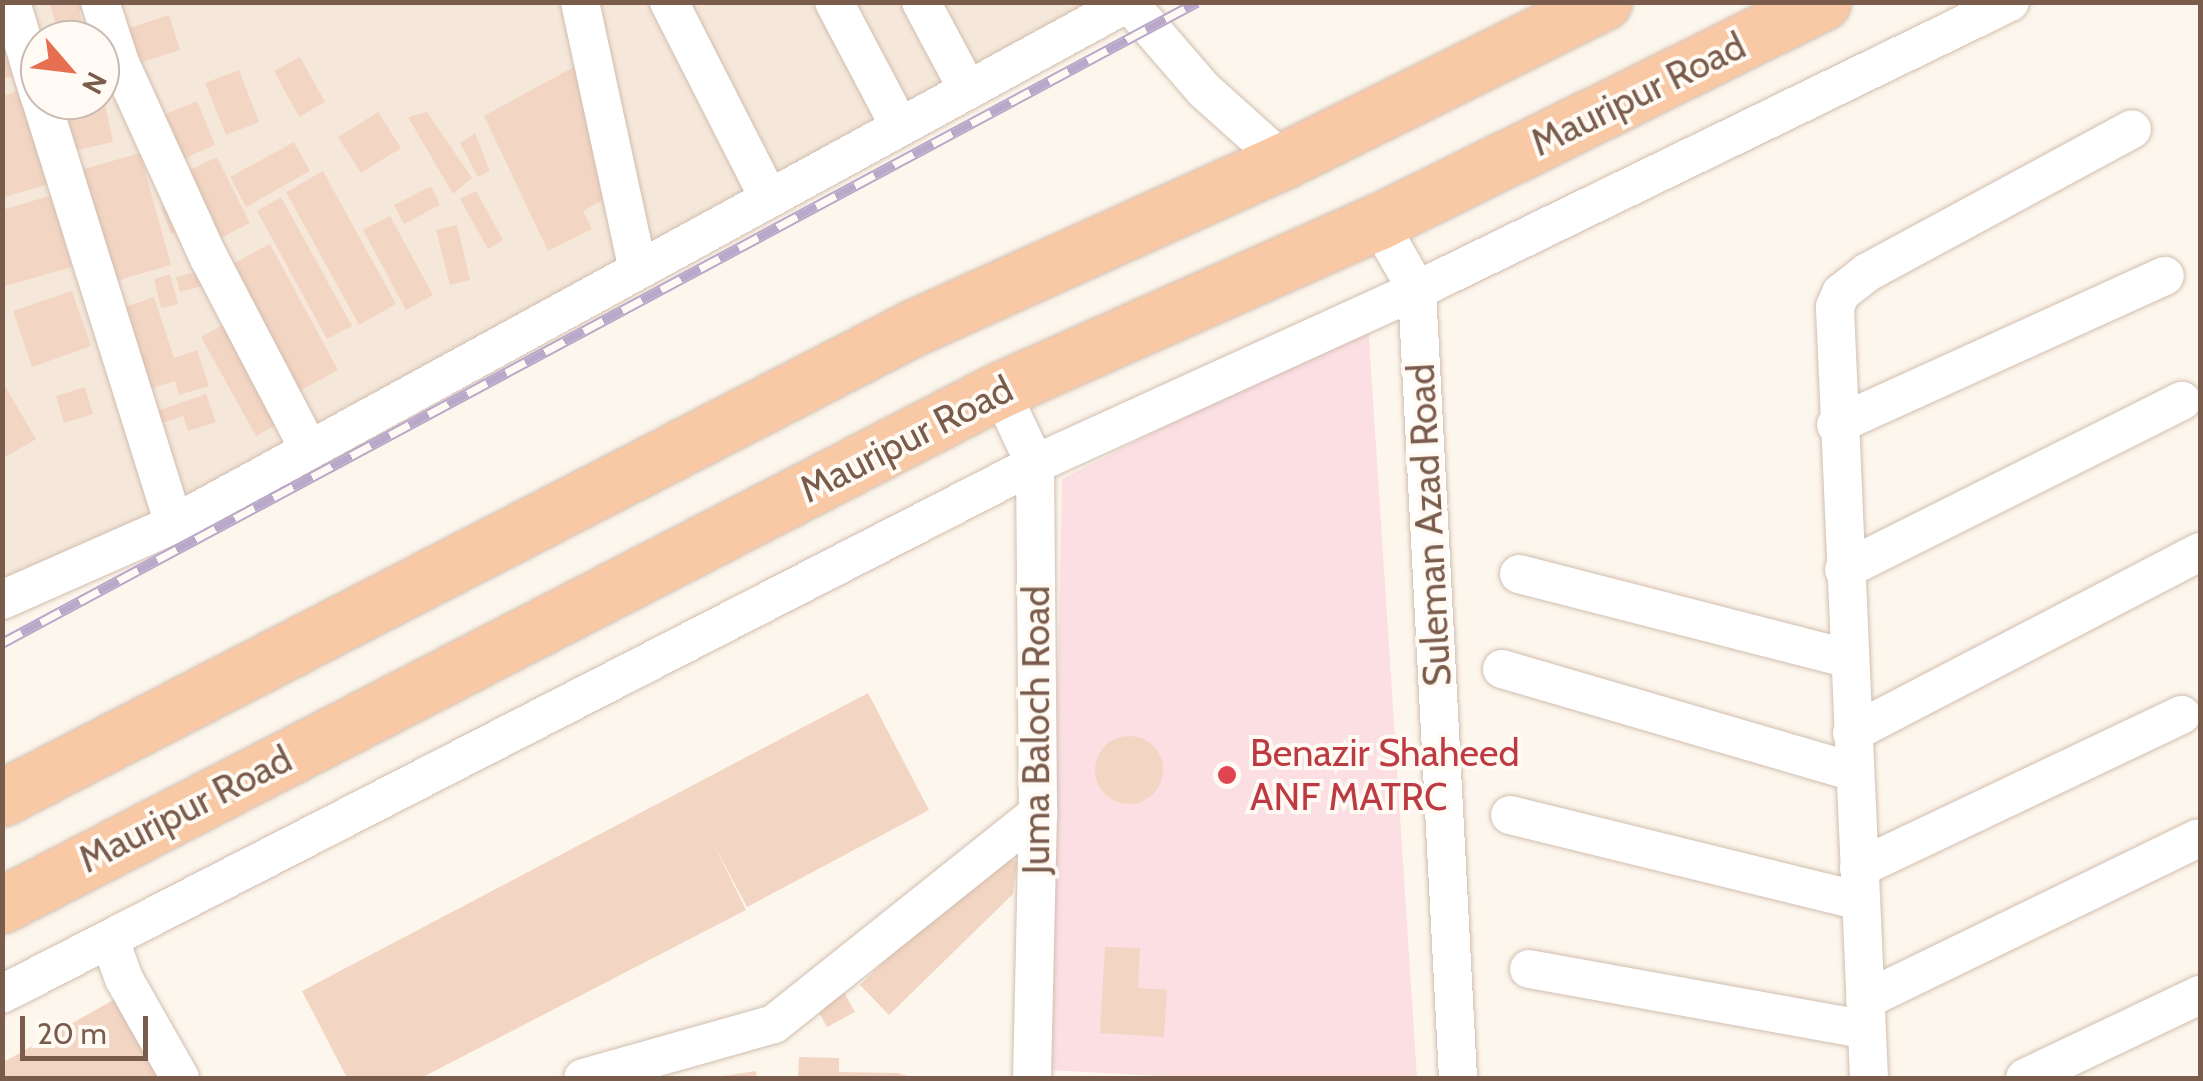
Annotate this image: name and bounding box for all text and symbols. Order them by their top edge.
north arrow [20,20,120,120]
street label: Mauripur Road [1523,22,1753,166]
text: N [75,66,114,100]
street label: Suleman Azad Road [1398,362,1460,688]
street label: Mauripur Road [792,366,1020,512]
street label: Juma Baloch Road [1013,586,1059,874]
place label: Benazir Shaheed ANF MATRC [1250,730,1520,819]
street label: Mauripur Road [71,736,299,882]
marker: Benazir Shaheed ANF MATRC [1214,762,1240,788]
scale bar [25,996,152,1058]
text: 20 m [37,1015,107,1052]

